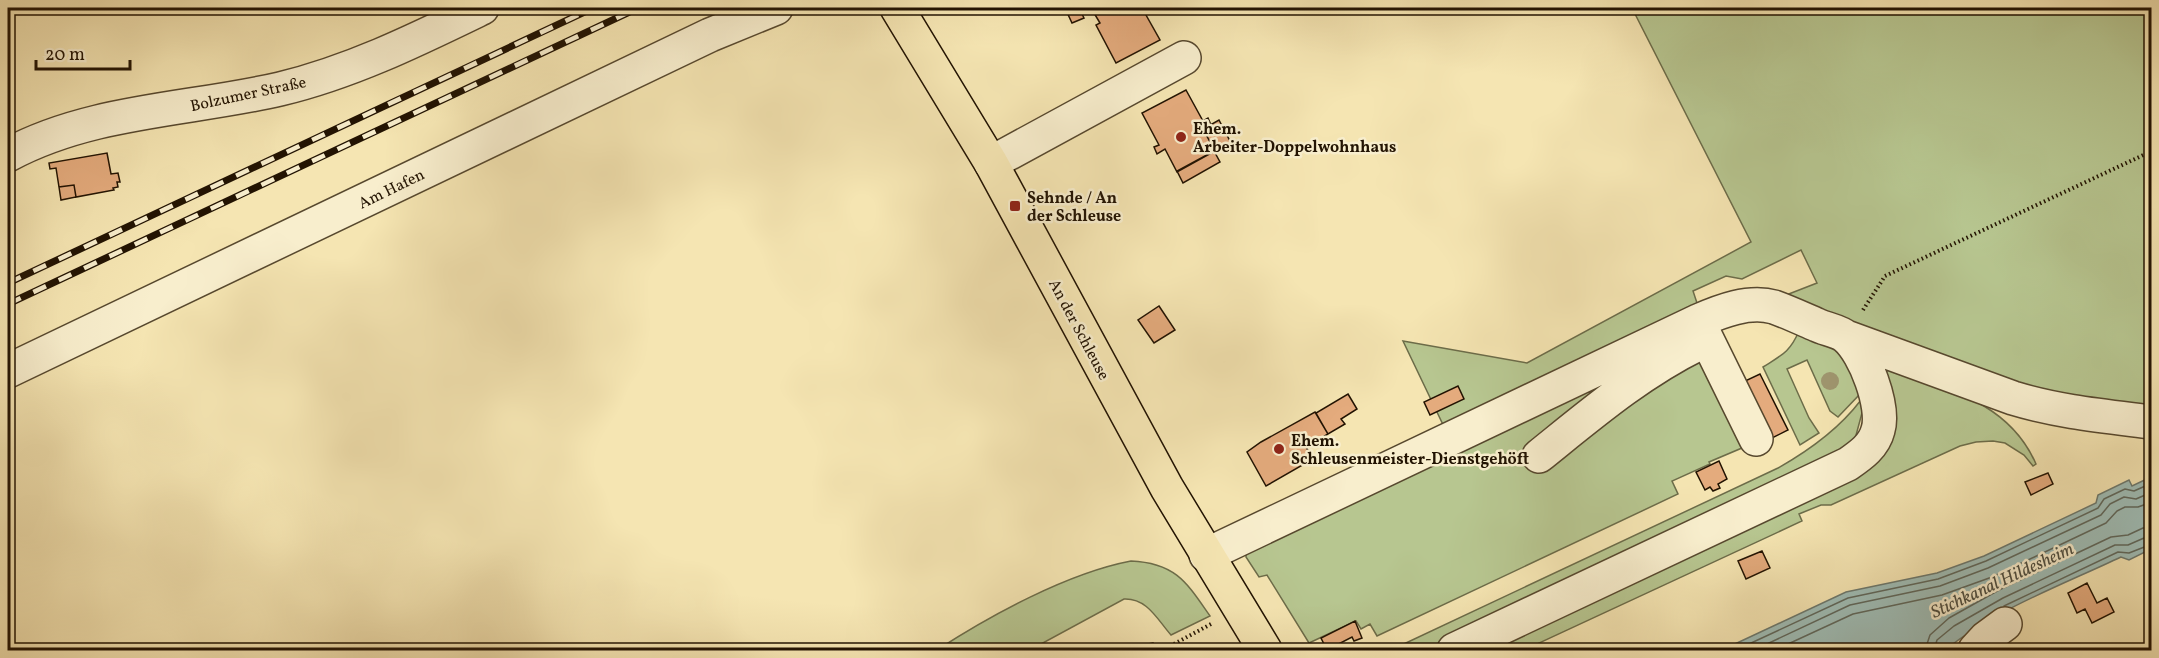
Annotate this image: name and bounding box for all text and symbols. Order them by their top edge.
scale bar [36,33,130,71]
text: 20 m [45,43,85,68]
street label: Bolzumer Straße [188,72,308,118]
place label: Ehem. Arbeiter-Doppelwohnhaus [1193,119,1396,159]
marker: Ehem. Arbeiter-Doppelwohnhaus [1174,130,1188,144]
street label: Am Hafen [355,164,429,215]
place label: Sehnde / An der Schleuse [1027,188,1121,228]
marker: Sehnde / An der Schleuse [1008,199,1022,213]
street label: An der Schleuse [1042,276,1114,384]
place label: Ehem. Schleusenmeister-Dienstgehöft [1291,431,1529,471]
marker: Ehem. Schleusenmeister-Dienstgehöft [1272,442,1286,456]
water label: Stichkanal Hildesheim [1927,537,2078,625]

